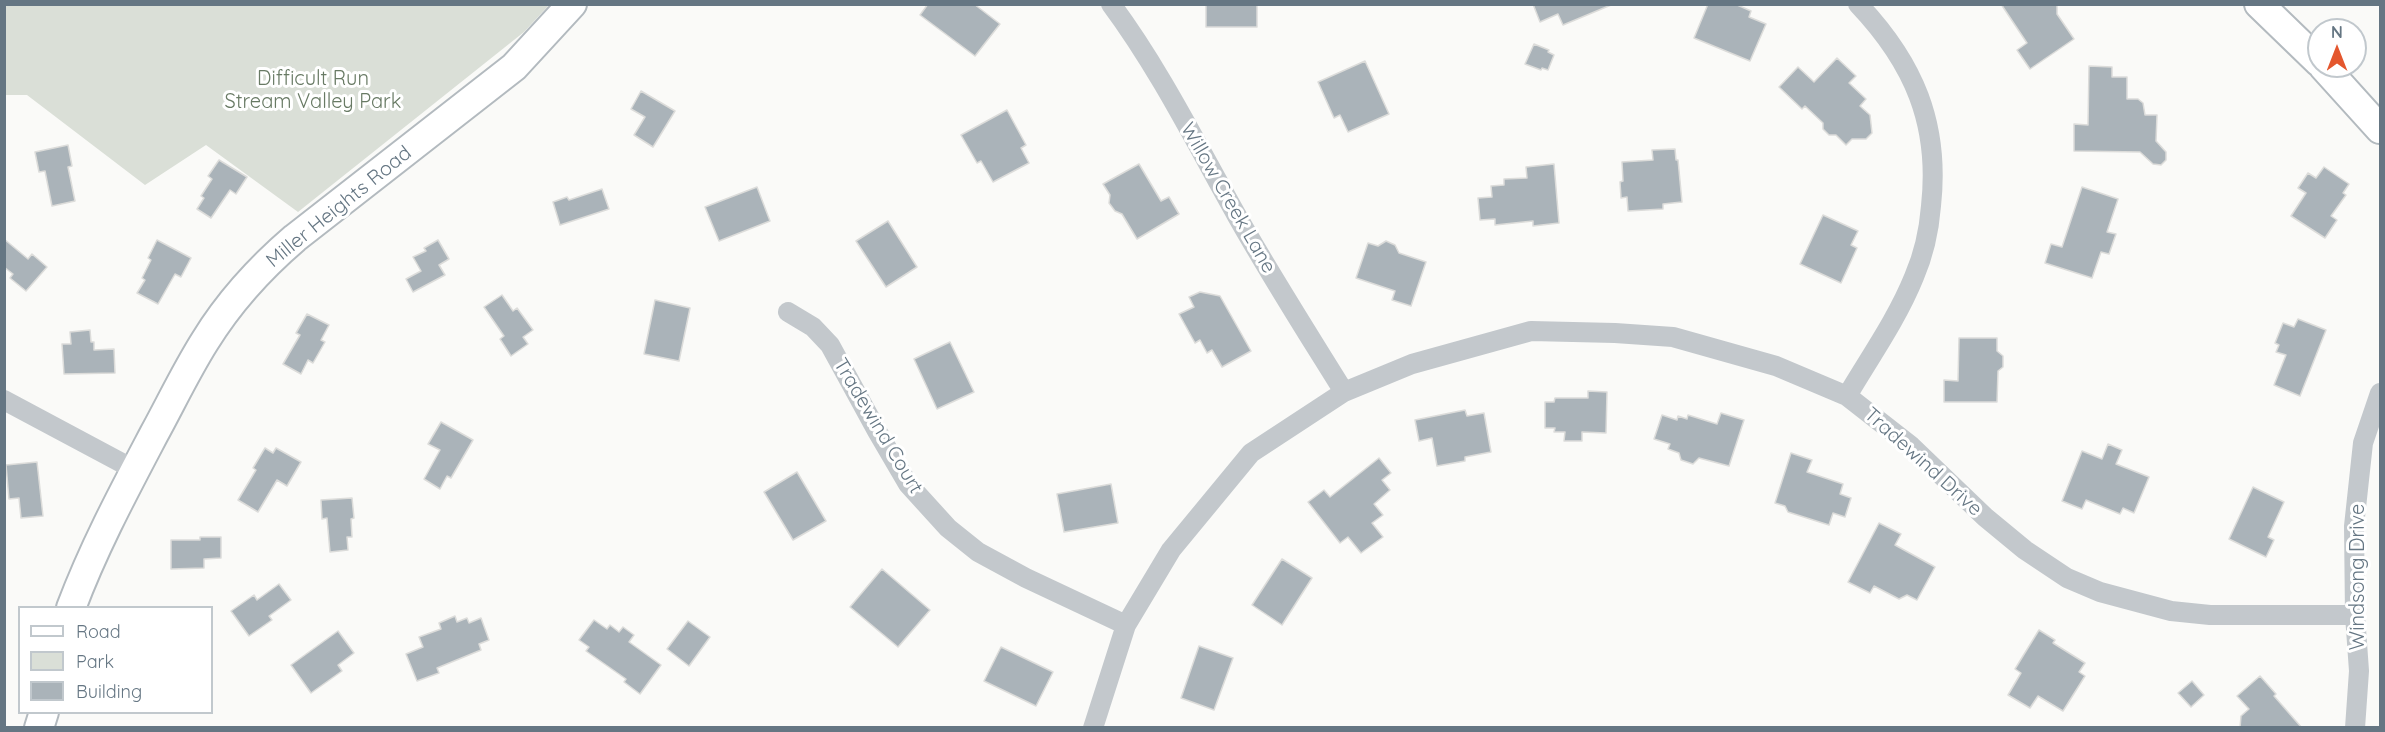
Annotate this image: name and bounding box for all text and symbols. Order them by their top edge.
north arrow [2307,18,2367,78]
text: N [2331,22,2343,42]
park label: Difficult Run Stream Valley Park [225,67,401,114]
street label: Willow Creek Lane [1175,118,1281,278]
street label: Miller Heights Road [262,141,416,273]
street label: Tradewind Court [828,354,928,498]
street label: Tradewind Drive [1859,403,1987,521]
street label: Windsong Drive [2346,504,2370,650]
legend [18,606,213,714]
text: Road [76,620,121,643]
text: Park [76,650,114,673]
text: Building [76,680,142,703]

